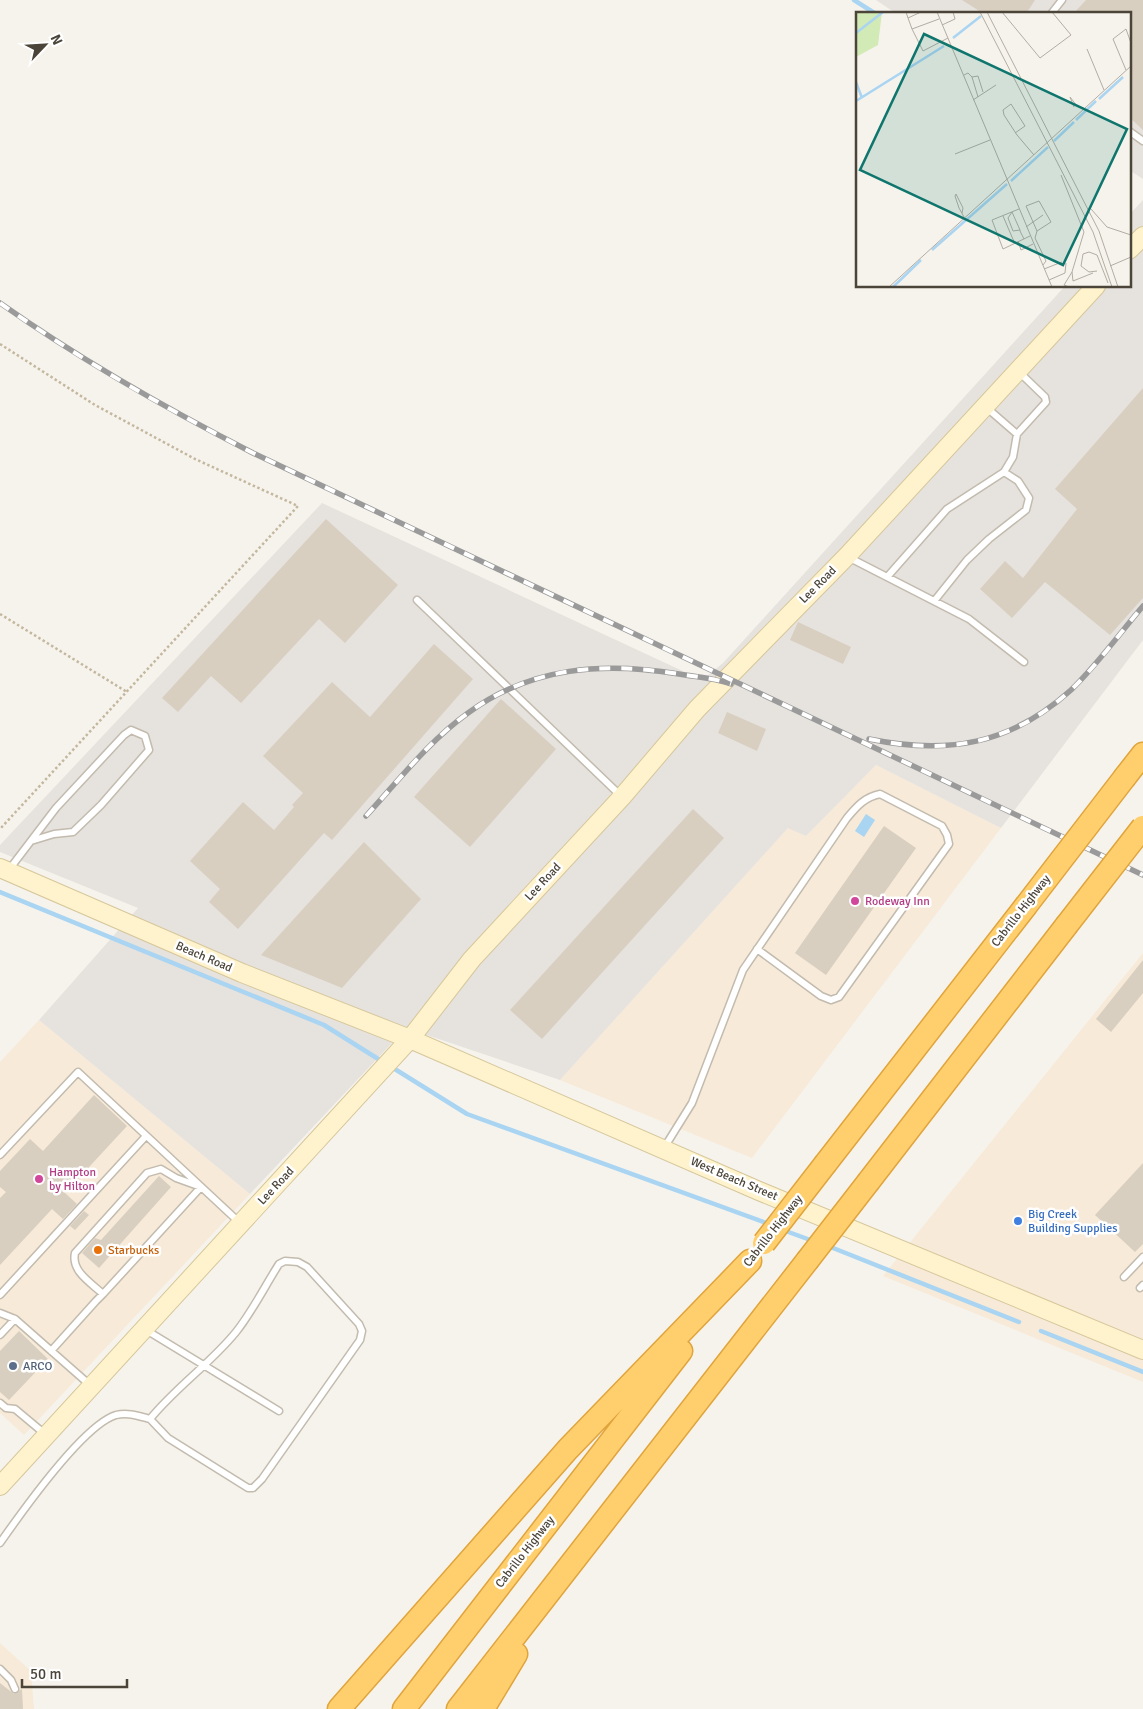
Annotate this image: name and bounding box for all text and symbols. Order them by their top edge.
inset map [856,12,1130,288]
north arrow [20,20,70,70]
text: N [47,32,66,48]
street label: Lee Road [796,563,840,607]
street label: Lee Road [522,860,564,904]
street label: Cabrillo Highway [988,872,1054,950]
place label: Rodeway Inn [865,894,930,909]
marker: Rodeway Inn [849,895,861,907]
street label: Beach Road [174,938,234,976]
street label: West Beach Street [688,1154,780,1204]
street label: Lee Road [255,1164,297,1208]
place label: Hampton by Hilton [49,1165,96,1194]
marker: Hampton by Hilton [33,1173,45,1185]
street label: Cabrillo Highway [740,1192,806,1270]
place label: Big Creek Building Supplies [1028,1207,1118,1236]
marker: Big Creek Building Supplies [1012,1215,1024,1227]
place label: Starbucks [108,1243,159,1258]
marker: Starbucks [92,1244,104,1256]
place label: ARCO [23,1359,53,1374]
marker: ARCO [7,1360,19,1372]
street label: Cabrillo Highway [492,1513,558,1591]
scale bar [22,1656,128,1688]
text: 50 m [30,1665,61,1683]

